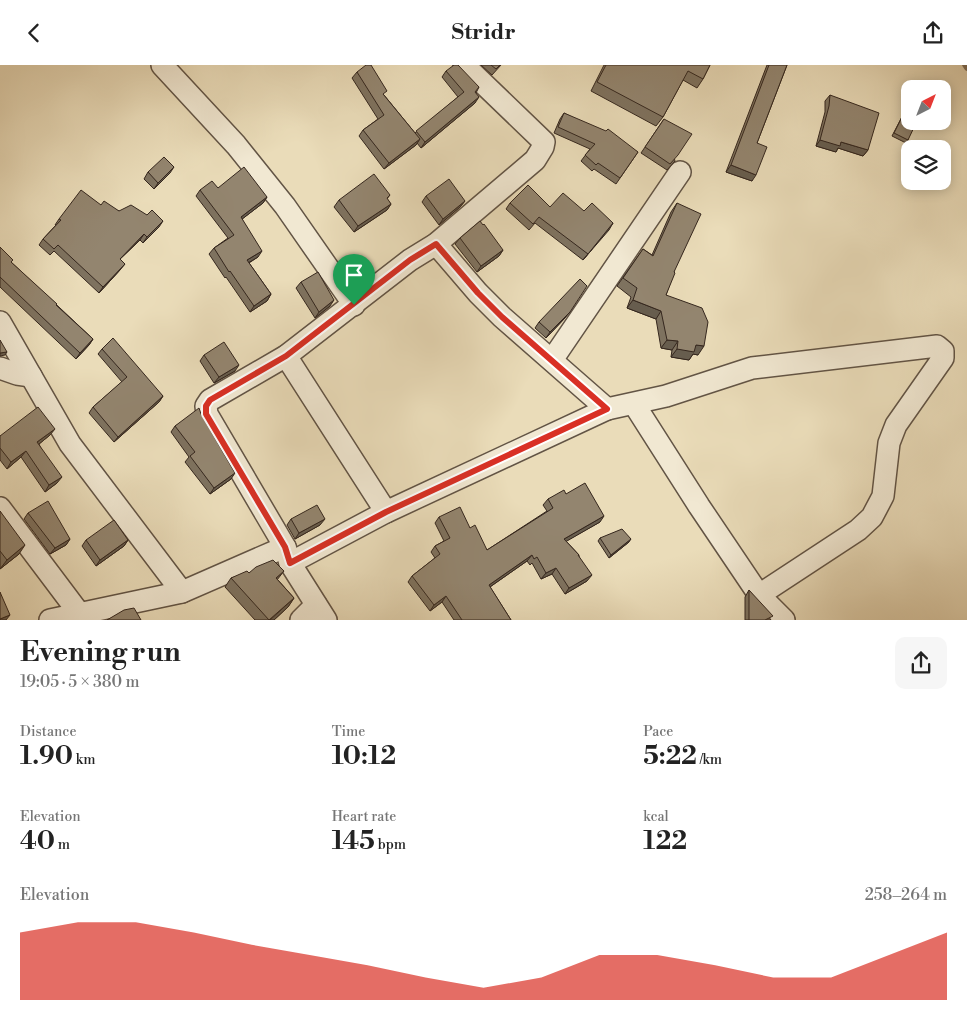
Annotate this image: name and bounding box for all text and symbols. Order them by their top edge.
icon: back [20,19,48,47]
text: Stridr [451,19,516,46]
icon: share [919,19,947,47]
north arrow [901,80,951,130]
map controls [901,80,951,190]
button: layers [901,140,951,190]
pin [333,254,375,305]
icon: arrive [340,261,368,289]
text: Evening run [20,635,181,670]
button: share [895,637,947,689]
text: 19:05 · 5 × 380 m [20,672,140,692]
text: Distance [20,723,77,741]
text: Time [332,723,365,741]
text: Pace [643,723,673,741]
text: 1.90 [20,741,73,772]
text: 10:12 [332,741,396,772]
text: 5:22 [643,741,697,772]
text: km [73,751,95,769]
text: /km [697,751,722,769]
text: Elevation [20,808,81,826]
text: Heart rate [332,808,396,826]
text: kcal [643,808,669,826]
text: 40 [20,826,55,857]
text: 145 [332,826,375,857]
text: 122 [643,826,687,857]
text: m [55,836,70,854]
text: bpm [375,836,406,854]
text: Elevation [20,885,89,905]
text: 258–264 m [865,885,947,905]

